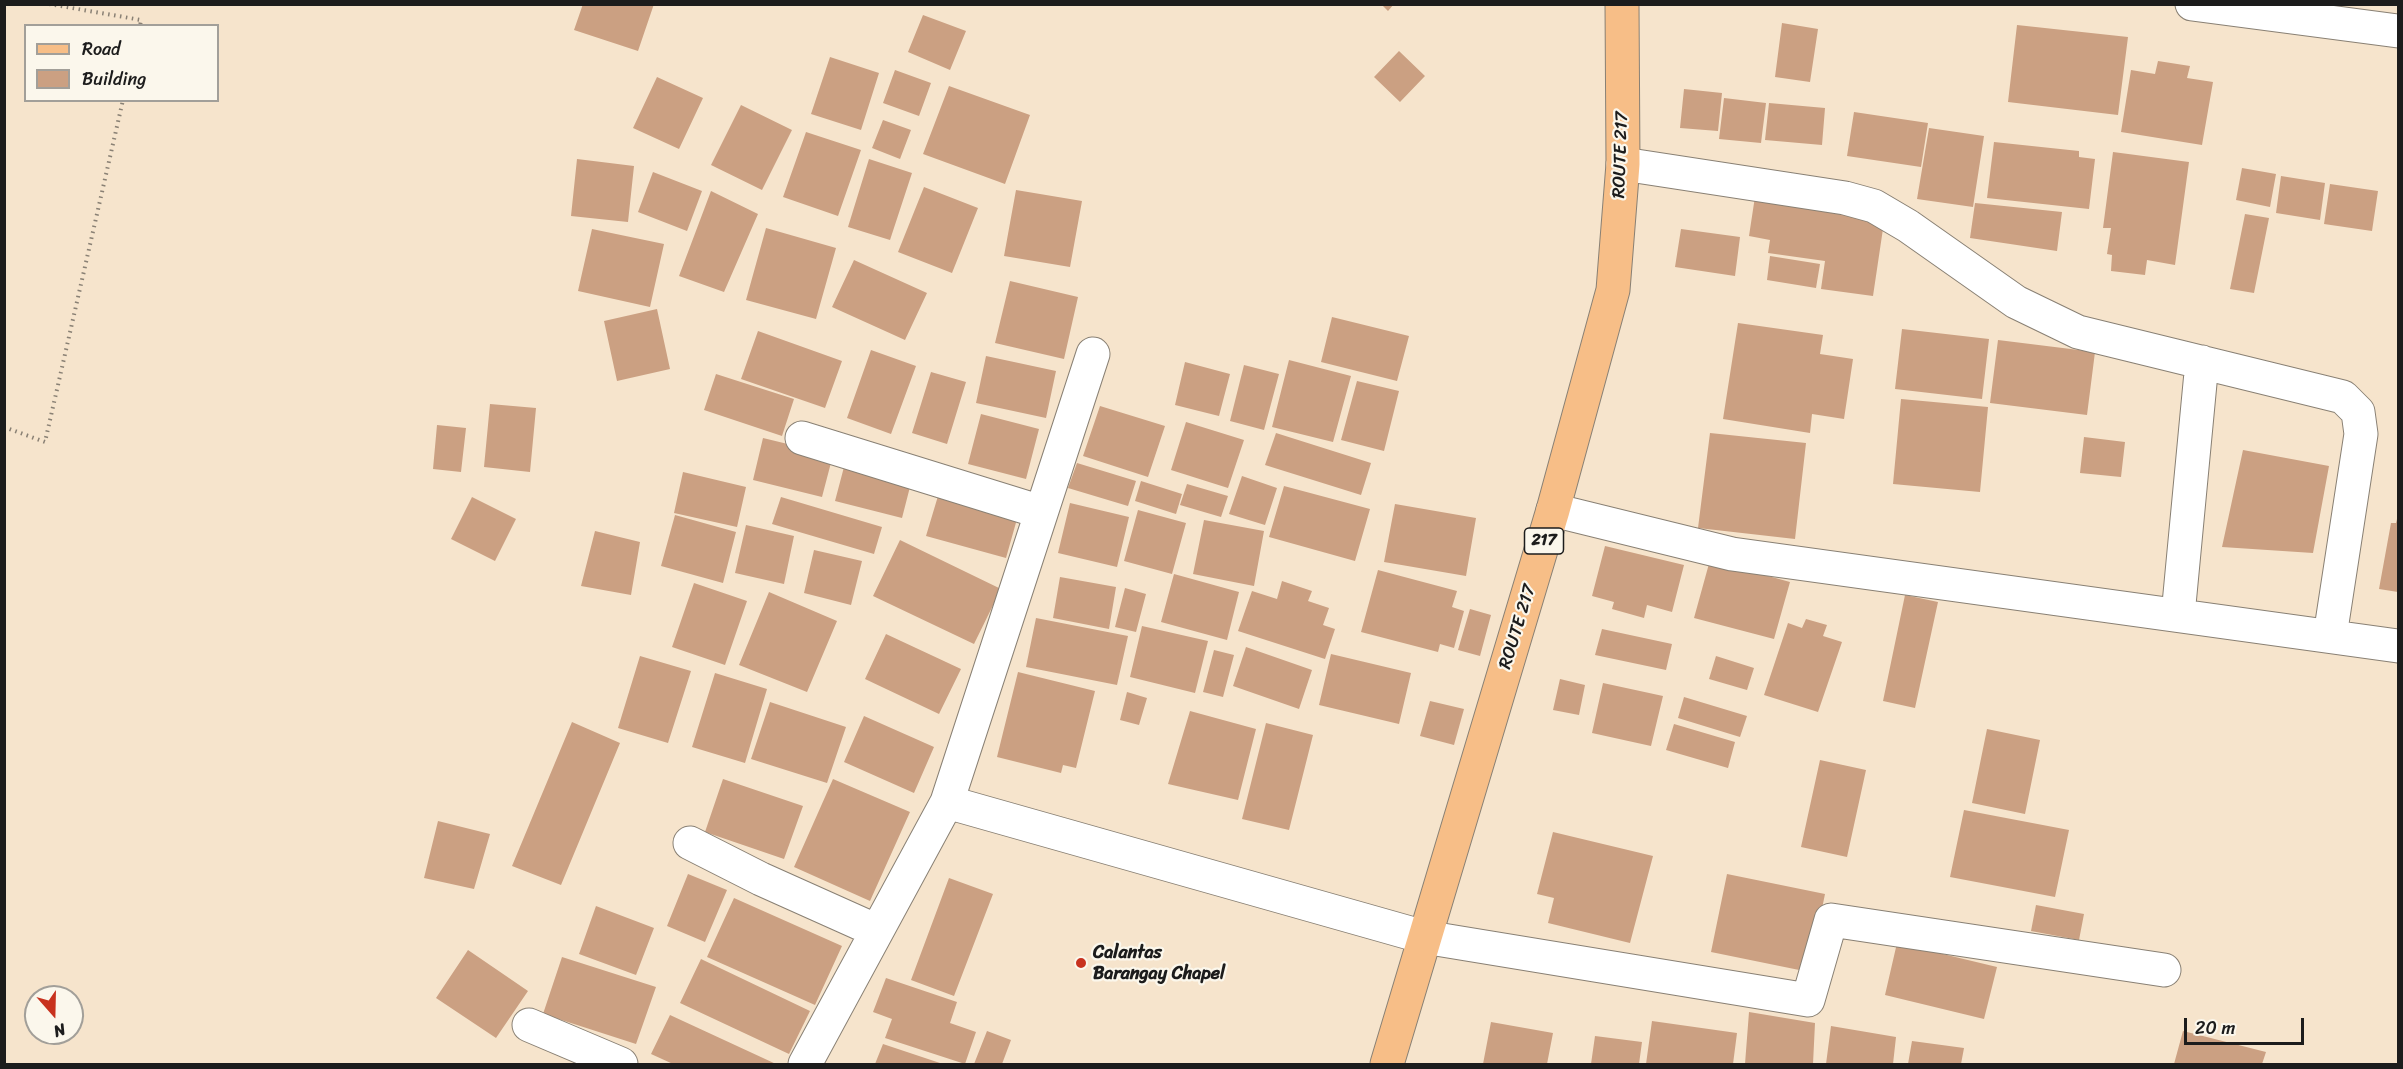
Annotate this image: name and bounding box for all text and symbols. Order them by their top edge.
legend [24,24,219,102]
text: Road [82,33,121,65]
text: Building [82,63,146,95]
street label: ROUTE 217 [1609,111,1633,199]
road number: 217 [1524,528,1564,554]
street label: ROUTE 217 [1495,582,1541,672]
place label: Calantas Barangay Chapel [1093,942,1225,984]
marker: Calantas Barangay Chapel [1074,956,1088,970]
north arrow [24,985,84,1045]
scale bar [2187,1006,2307,1044]
text: 20 m [2195,1012,2235,1044]
text: N [49,1015,70,1046]

